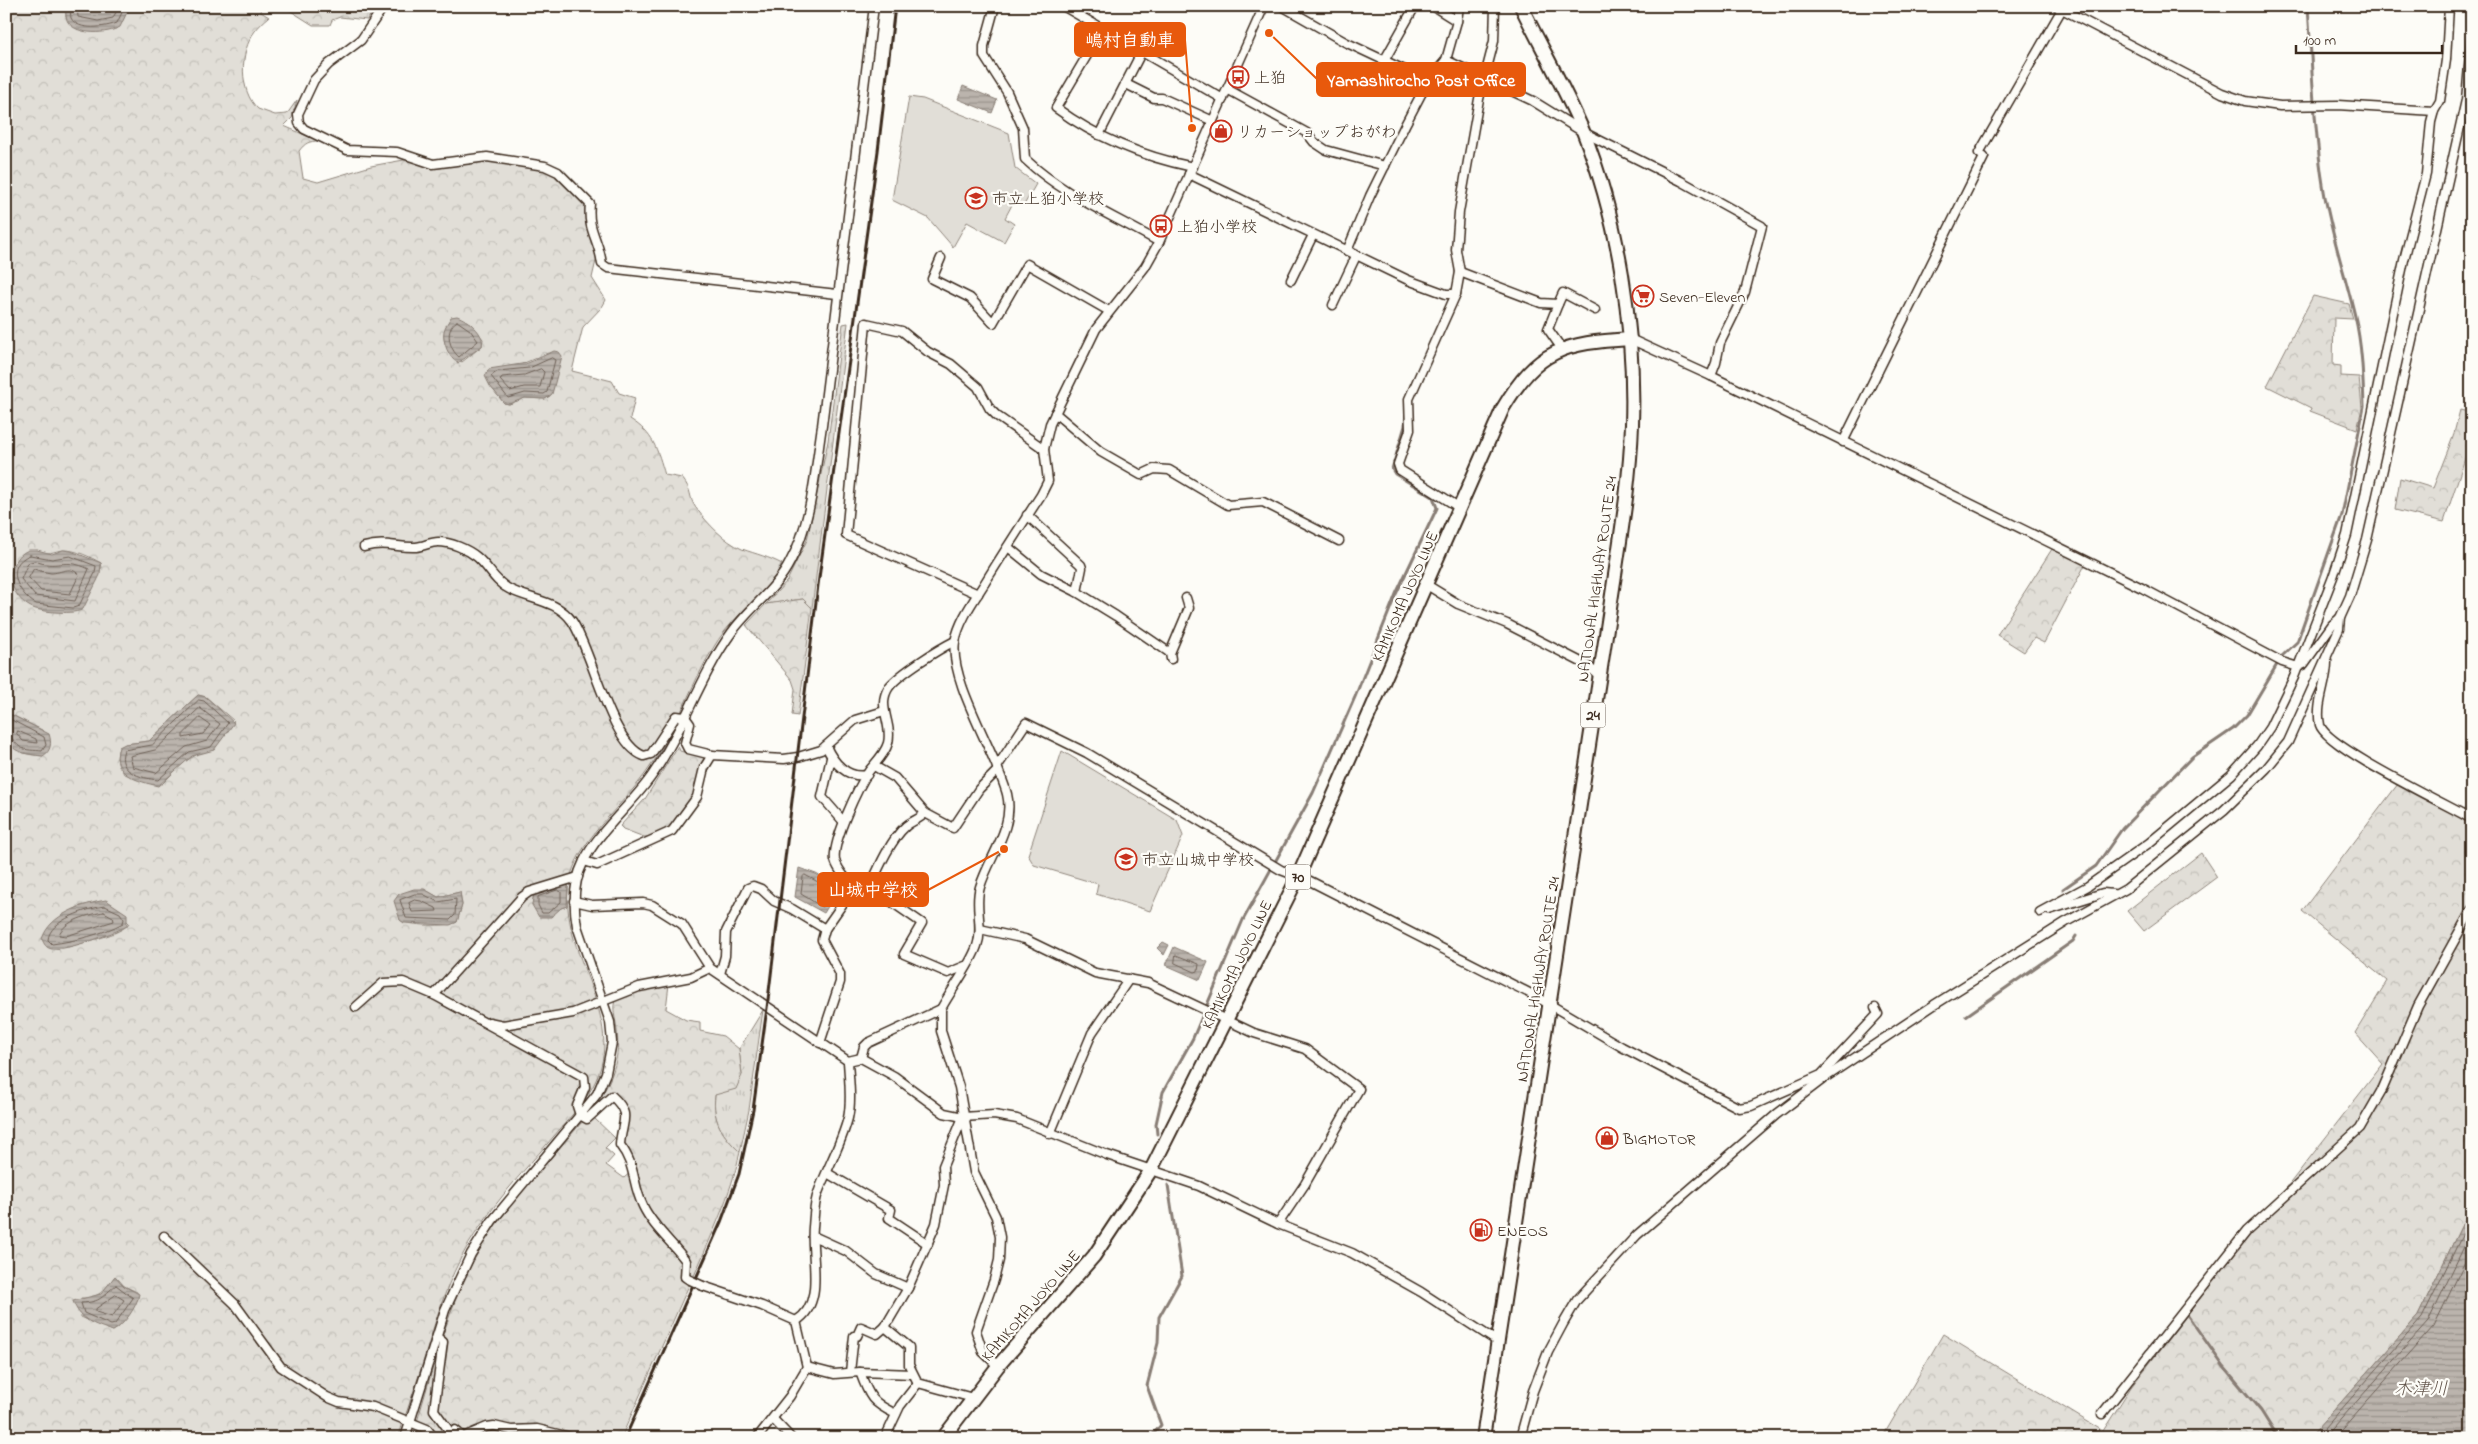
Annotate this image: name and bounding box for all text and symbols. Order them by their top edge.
scale bar [2296,22,2442,54]
callout: 嶋村自動車 [1075,23,1185,56]
text: 嶋村自動車 [1085,29,1175,55]
text: 100 m [2303,30,2336,52]
callout: Yamashirocho Post Office [1317,63,1525,96]
bus stop icon: 上狛 [1226,65,1250,89]
place label: 上狛 [1254,67,1286,91]
text: Yamashirocho Post Office [1326,69,1516,95]
shop icon: リカーショップおがわ [1209,119,1233,143]
place label: リカーショップおがわ [1237,121,1397,145]
school or university icon: 市立上狛小学校 [964,186,988,210]
place label: 市立上狛小学校 [992,188,1104,212]
bus stop icon: 上狛小学校 [1149,214,1173,238]
place label: 上狛小学校 [1177,216,1257,240]
supermarket icon: Seven-Eleven [1631,284,1655,308]
place label: Seven-Eleven [1659,286,1746,310]
street label: NATIONAL HIGHWAY ROUTE 24 [1572,474,1624,684]
street label: KAMIKOMA JOYO LINE [1366,528,1445,666]
road number: 24 [1580,702,1606,728]
school or university icon: 市立山城中学校 [1114,847,1138,871]
place label: 市立山城中学校 [1142,849,1254,873]
road number: 70 [1286,864,1310,890]
callout: 山城中学校 [818,873,928,906]
street label: NATIONAL HIGHWAY ROUTE 24 [1511,874,1567,1084]
text: 山城中学校 [828,879,918,905]
street label: KAMIKOMA JOYO LINE [1196,896,1279,1034]
shop icon: BIGMOTOR [1595,1126,1619,1150]
place label: BIGMOTOR [1622,1128,1696,1152]
fuel station icon: ENEOS [1469,1218,1493,1242]
place label: ENEOS [1497,1220,1548,1244]
street label: KAMIKOMA JOYO LINE [976,1245,1087,1367]
water label: 木津川 [2394,1377,2448,1403]

